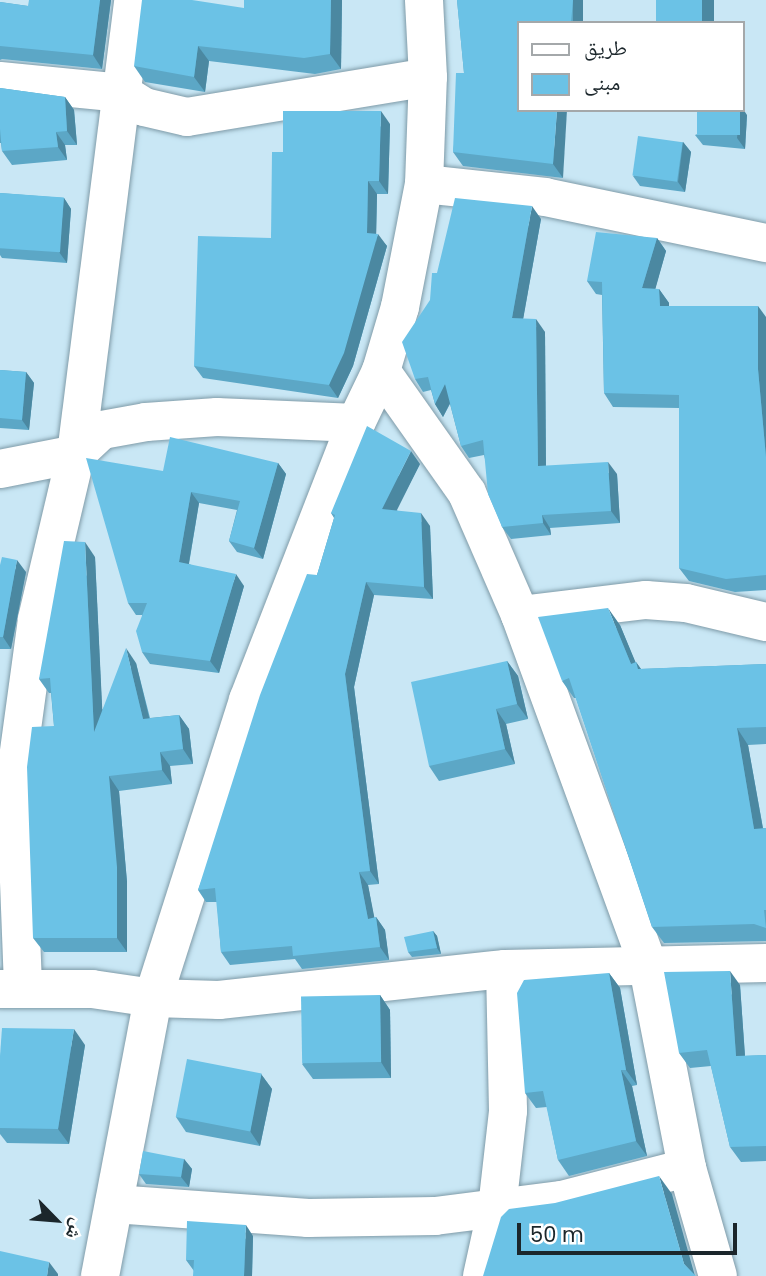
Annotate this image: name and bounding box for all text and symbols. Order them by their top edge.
legend [518,21,745,112]
text: طريق [584,33,627,62]
text: مبنى [584,68,620,97]
north arrow [21,1185,91,1255]
scale bar [521,1210,742,1254]
text: ش [59,1214,92,1244]
text: 50 m [530,1220,584,1249]

